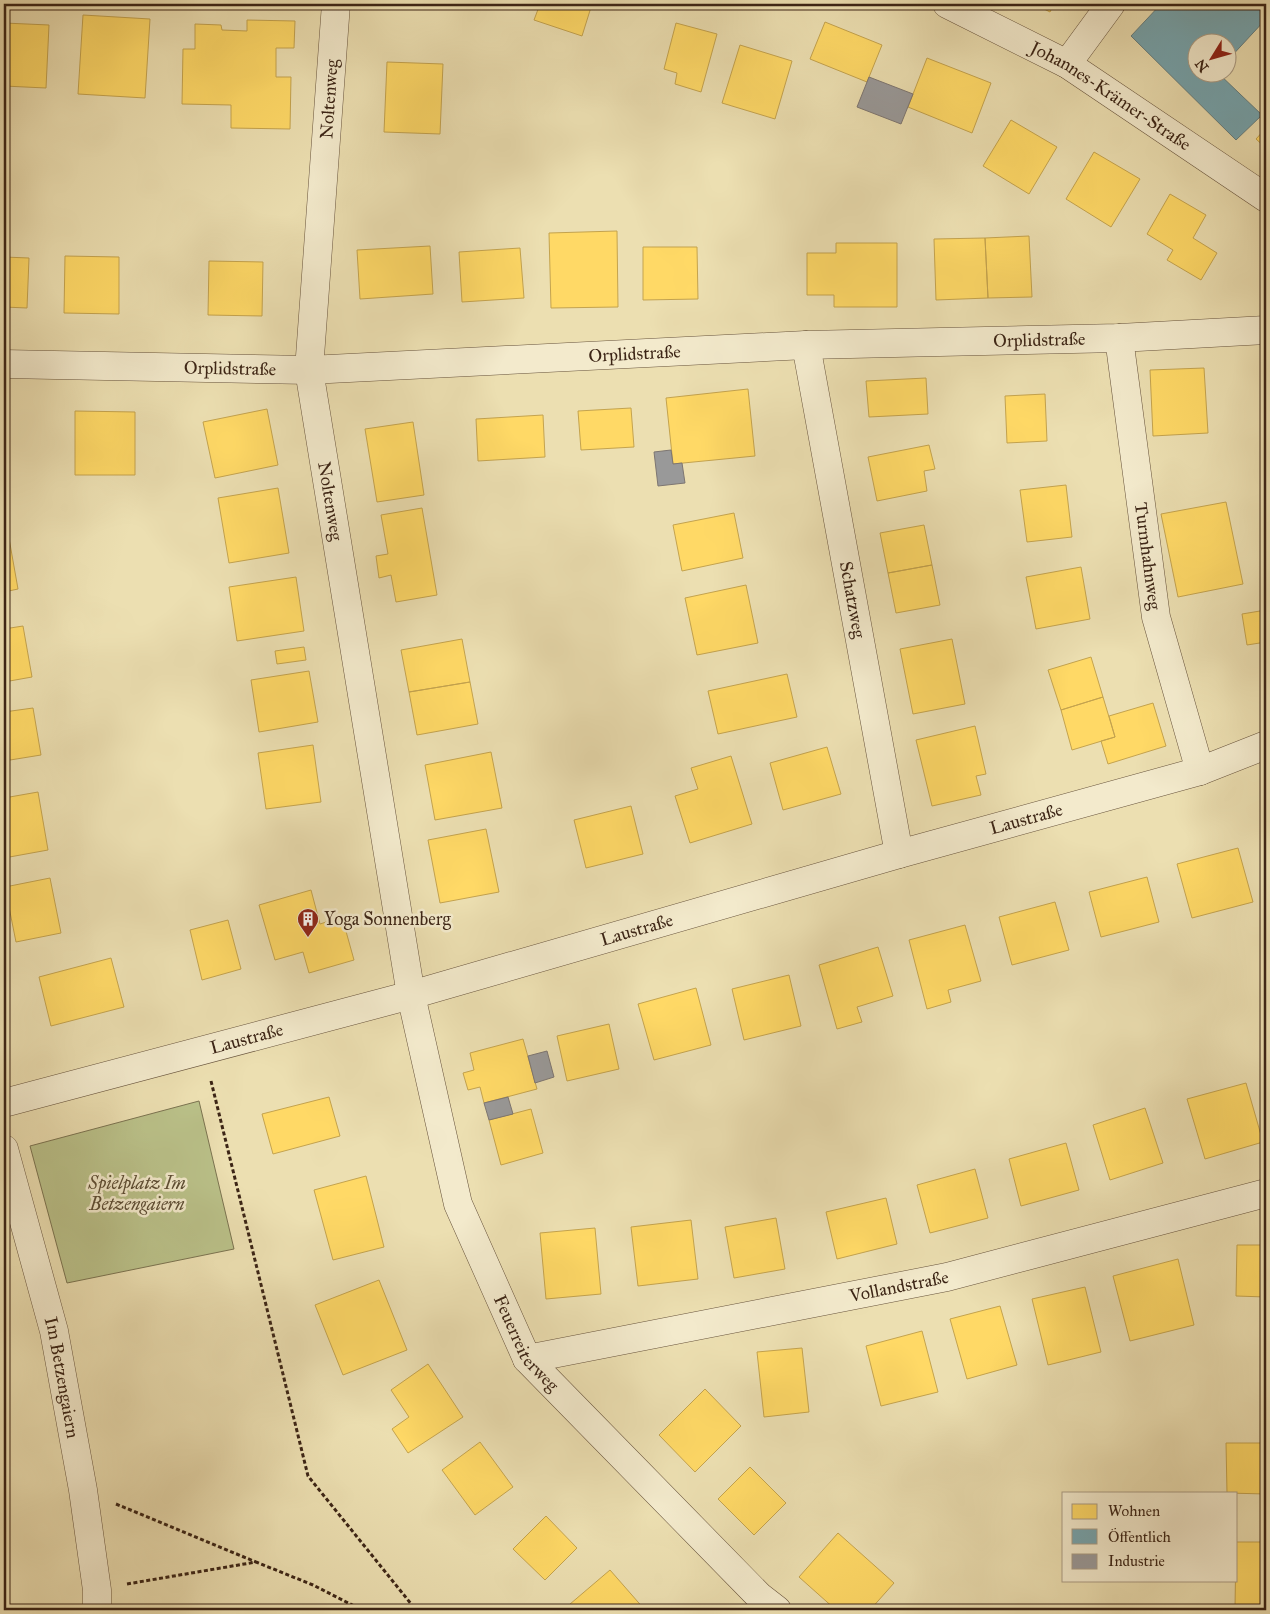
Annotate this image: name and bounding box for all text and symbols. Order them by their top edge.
north arrow [1188,32,1238,82]
street label: Johannes-Krämer-Straße [1025,36,1195,155]
text: N [1192,56,1212,75]
street label: Noltenweg [315,58,344,140]
street label: Orplidstraße [993,328,1086,352]
street label: Orplidstraße [588,340,681,367]
street label: Orplidstraße [184,357,276,380]
street label: Noltenweg [313,460,348,543]
street label: Turmhahnweg [1130,501,1166,612]
street label: Schatzweg [835,560,870,641]
street label: Laustraße [987,798,1065,839]
building icon: Yoga Sonnenberg [296,907,320,938]
place label: Yoga Sonnenberg [324,908,451,931]
street label: Laustraße [598,909,676,951]
street label: Laustraße [208,1018,286,1059]
park label: Spielplatz Im Betzengaiern [87,1172,186,1215]
street label: Vollandstraße [846,1266,951,1307]
street label: Feuerreiterweg [489,1291,564,1397]
street label: Im Betzengaiern [40,1314,84,1440]
legend [1062,1492,1238,1582]
text: Wohnen [1108,1502,1160,1520]
text: Öffentlich [1108,1527,1171,1546]
text: Industrie [1108,1552,1165,1570]

